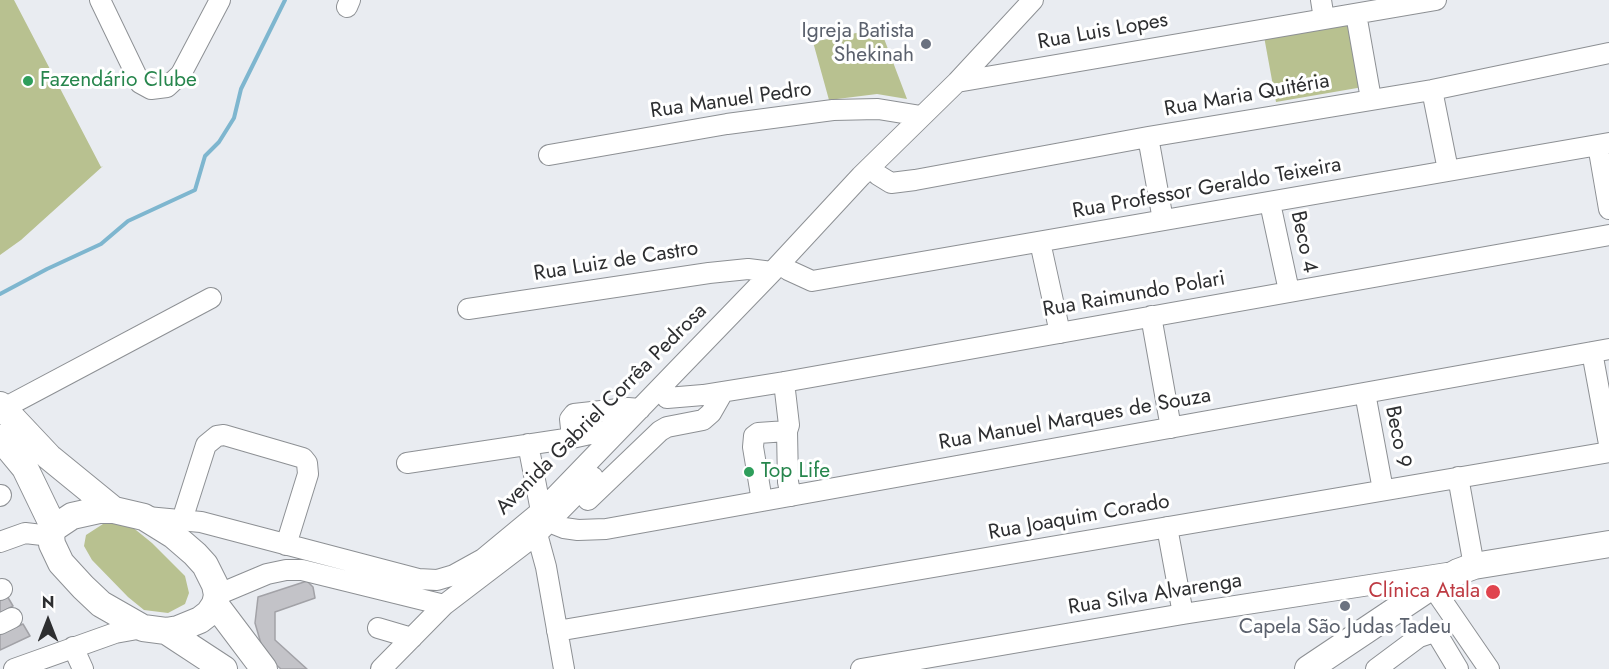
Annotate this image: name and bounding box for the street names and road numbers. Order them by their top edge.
street label: Rua Luis Lopes [1036,8,1170,56]
street label: Rua Maria Quitéria [1163,69,1331,123]
street label: Rua Manuel Pedro [649,77,813,125]
street label: Rua Professor Geraldo Teixeira [1071,153,1343,225]
street label: Beco 4 [1284,209,1322,275]
street label: Rua Luiz de Castro [532,237,700,287]
street label: Rua Raimundo Polari [1041,267,1227,323]
street label: Avenida Gabriel Corrêa Pedrosa [491,299,713,521]
street label: Rua Manuel Marques de Souza [937,384,1213,456]
street label: Beco 9 [1379,404,1415,470]
street label: Rua Joaquim Corado [986,490,1172,546]
street label: Rua Silva Alvarenga [1066,569,1244,621]

